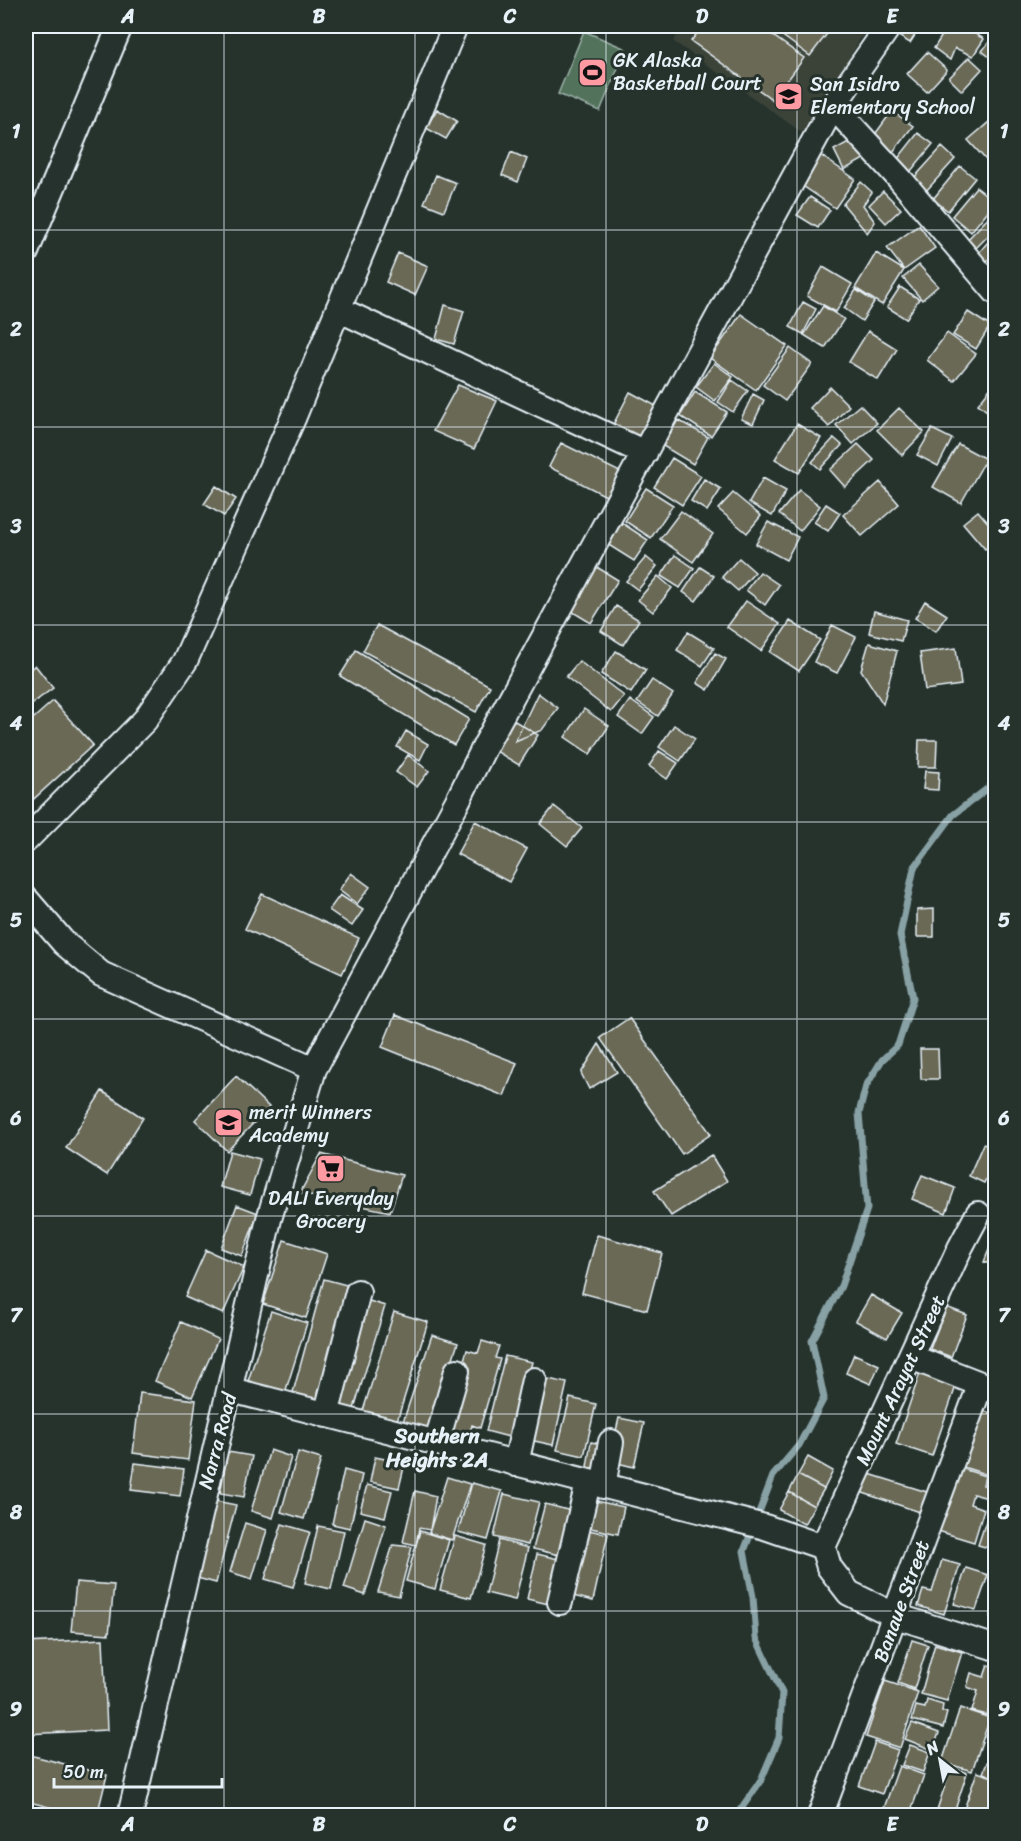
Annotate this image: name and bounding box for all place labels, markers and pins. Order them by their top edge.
place label: GK Alaska Basketball Court [613,43,762,101]
sports icon: GK Alaska Basketball Court [576,56,608,88]
place label: San Isidro Elementary School [810,67,975,125]
school or university icon: San Isidro Elementary School [773,80,805,112]
place label: merit Winners Academy [248,1095,373,1153]
school or university icon: merit Winners Academy [212,1107,244,1139]
supermarket icon: DALI Everyday Grocery [315,1152,347,1184]
place label: DALI Everyday Grocery [268,1181,394,1239]

